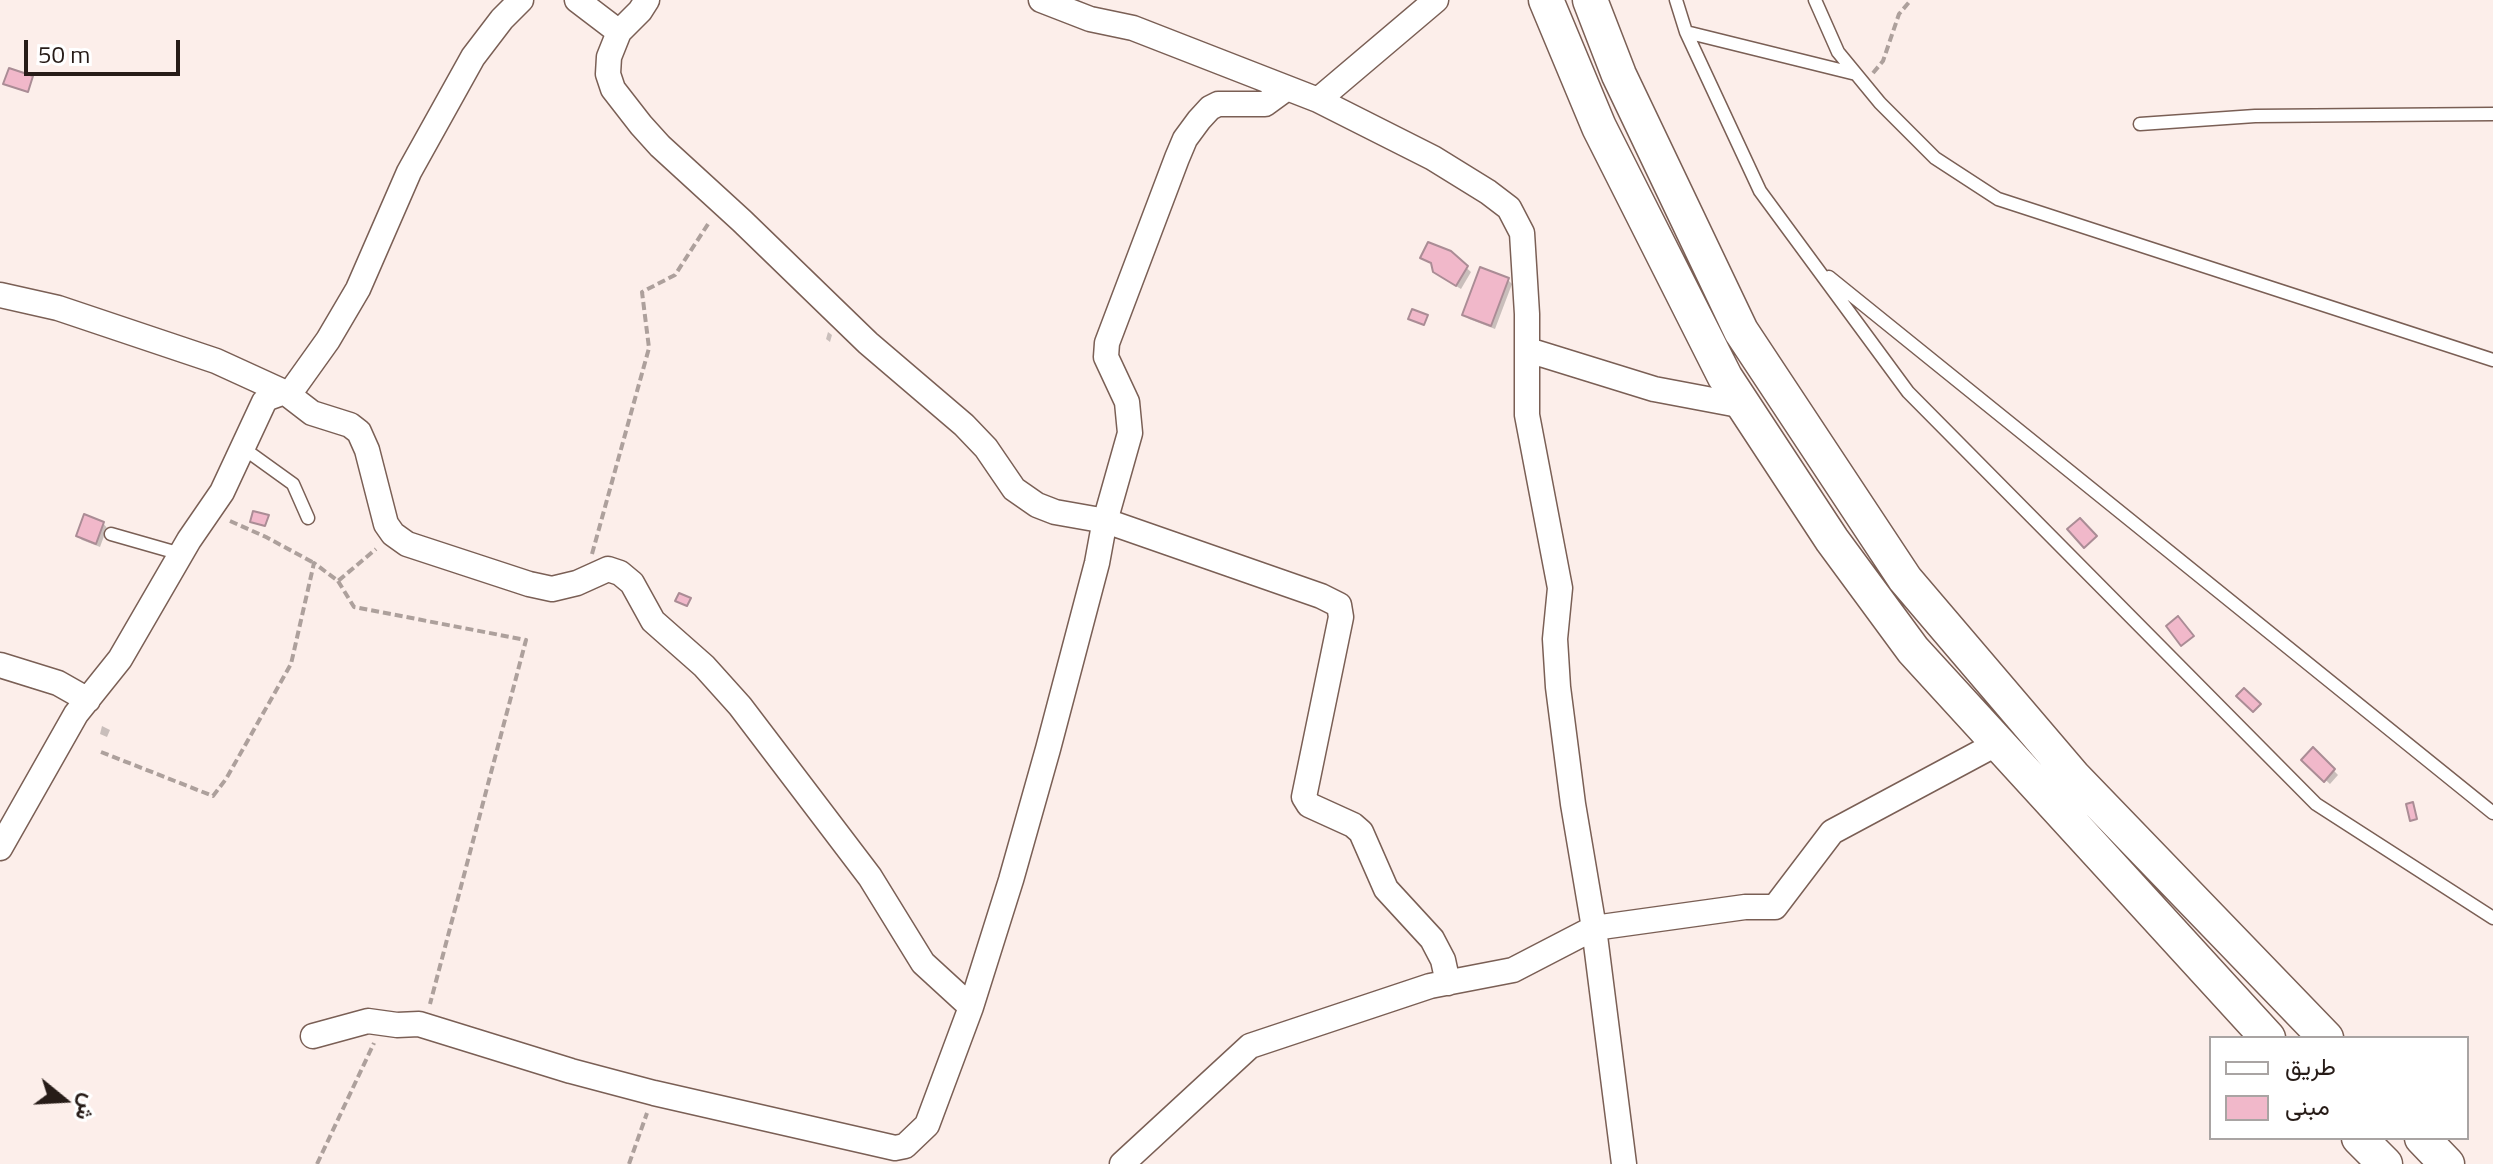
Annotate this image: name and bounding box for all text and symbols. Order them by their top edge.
scale bar [28,24,184,74]
text: 50 m [38,36,90,72]
legend [2209,1036,2469,1140]
text: طريق [2285,1048,2336,1084]
north arrow [24,1060,104,1140]
text: مبنى [2285,1088,2330,1124]
text: ش [67,1090,107,1125]

